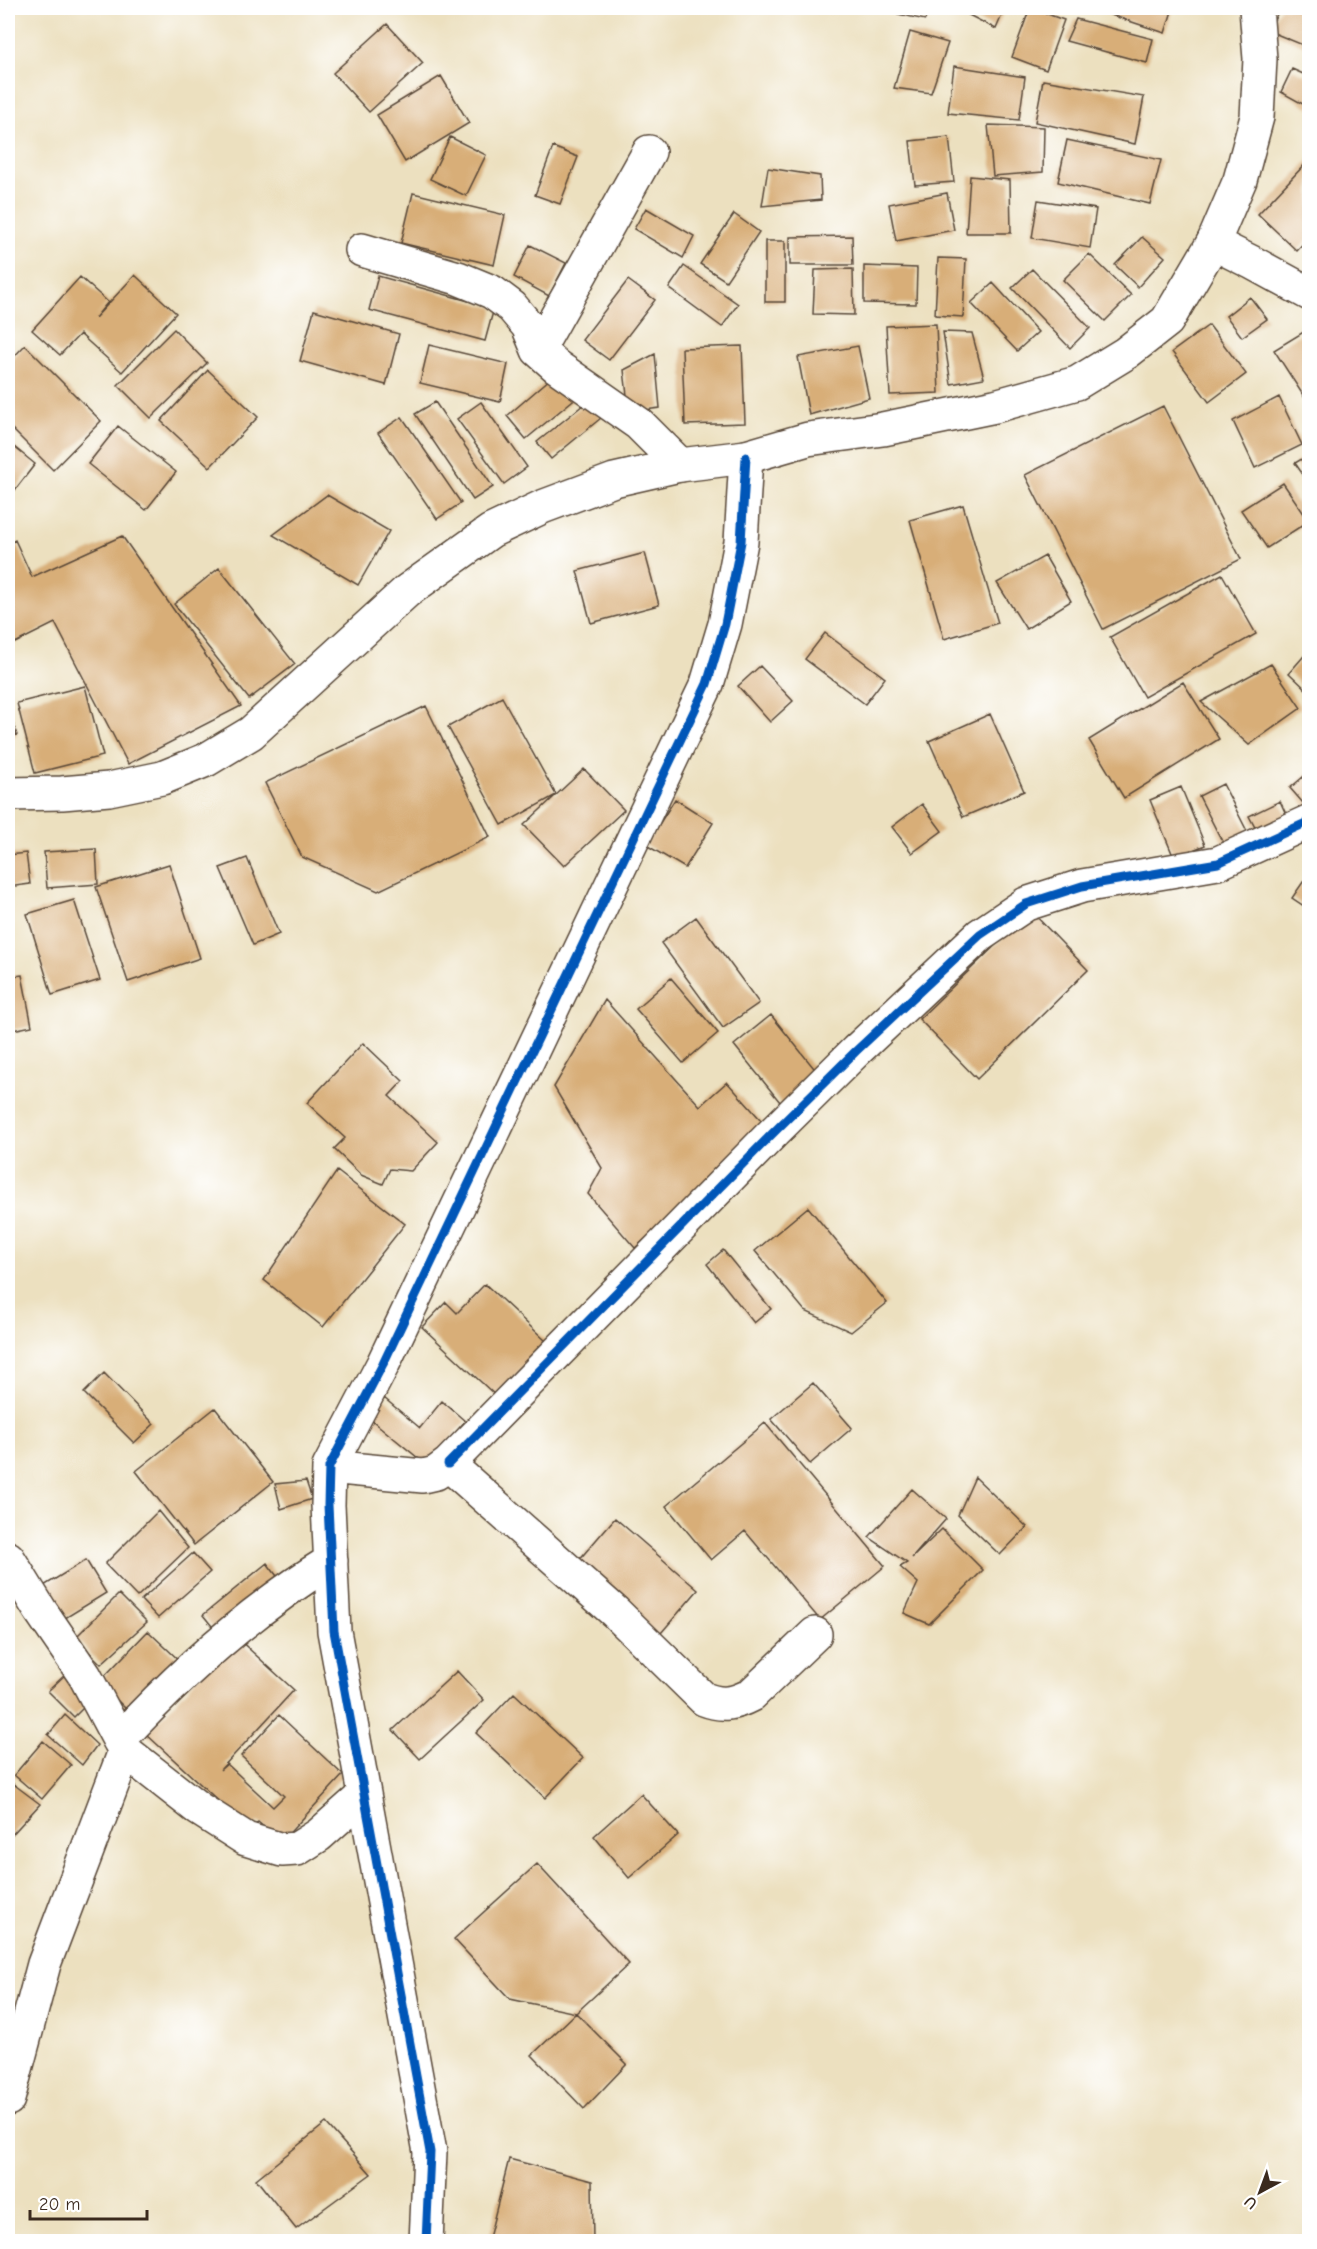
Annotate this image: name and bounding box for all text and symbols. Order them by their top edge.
north arrow [1230,2162,1290,2222]
scale bar [30,2183,147,2221]
text: U [1241,2192,1261,2213]
text: 20 m [39,2194,80,2215]

